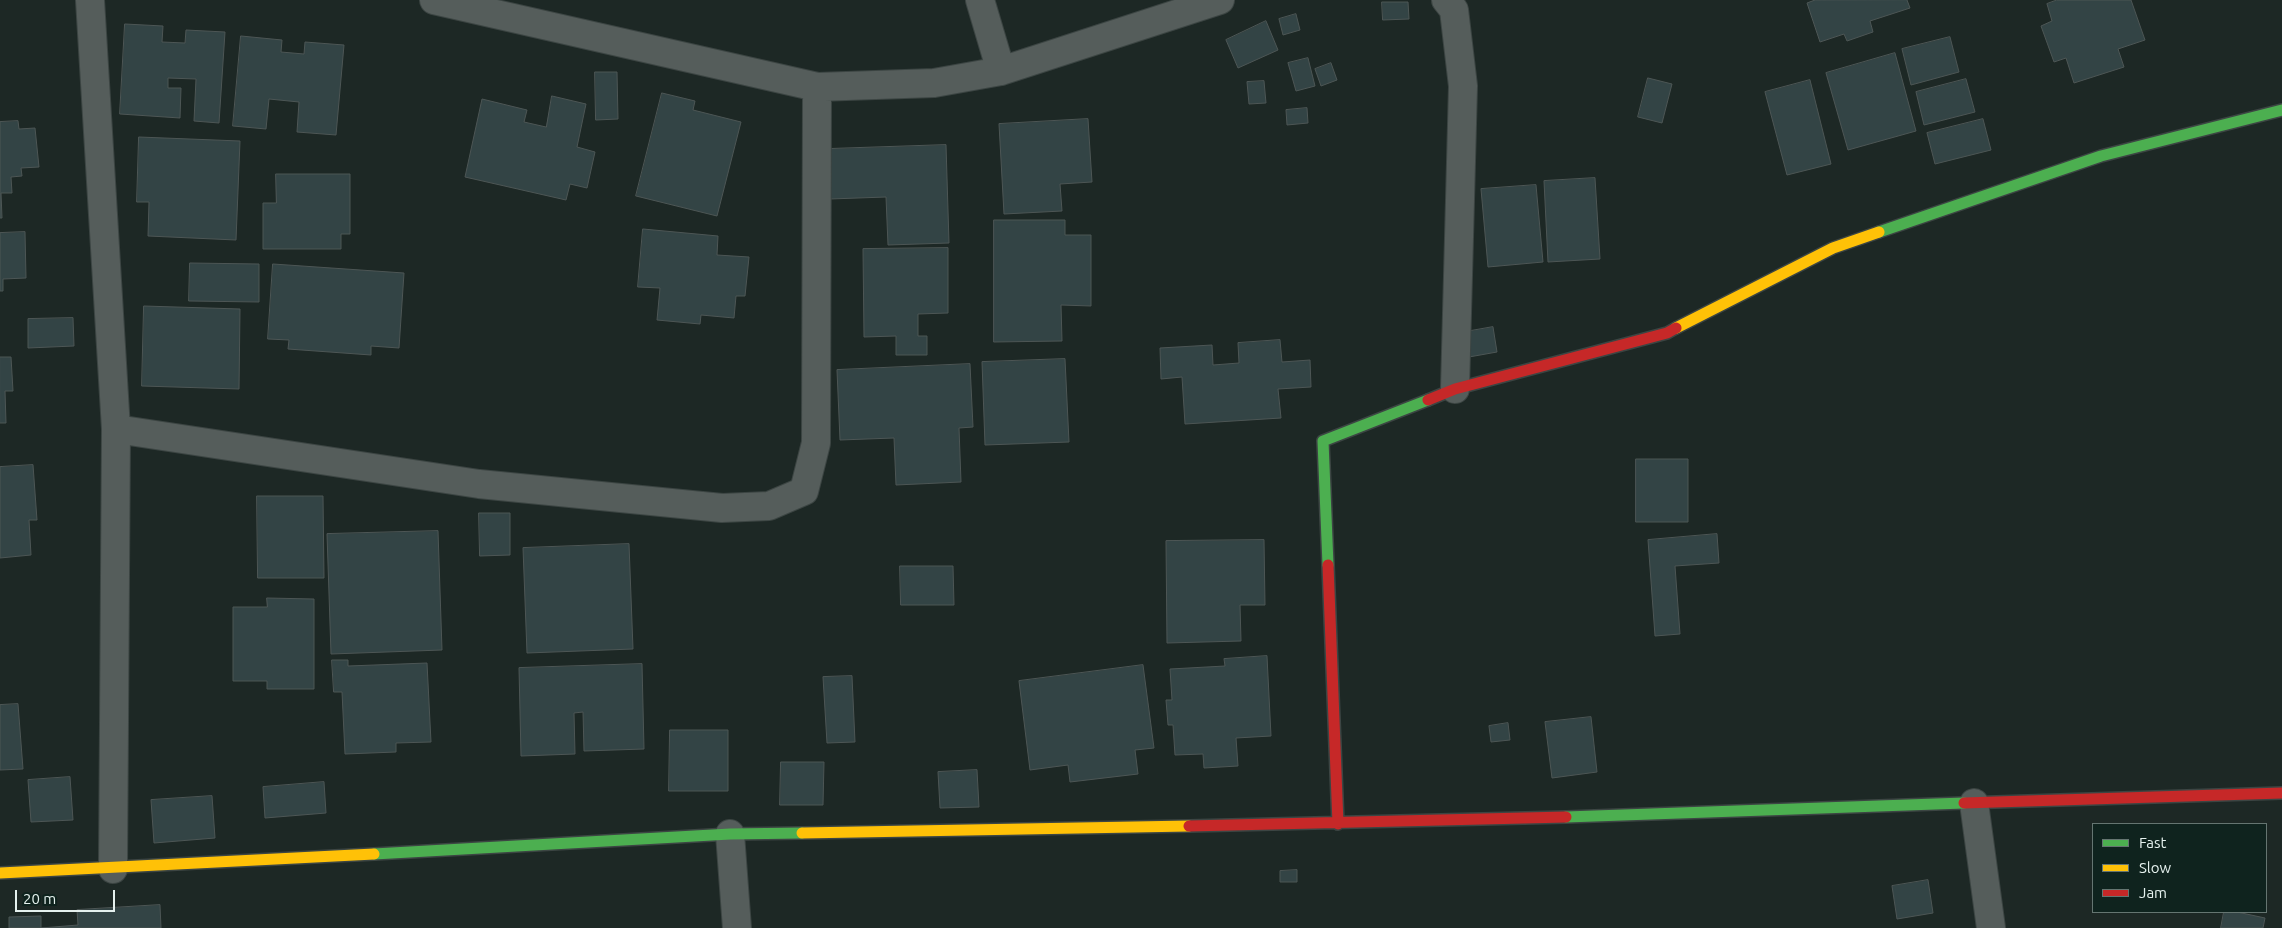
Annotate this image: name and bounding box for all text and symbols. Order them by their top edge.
legend [2092,823,2267,913]
text: Fast [2139,834,2166,851]
text: Slow [2139,859,2171,876]
scale bar [18,880,118,912]
text: Jam [2139,884,2167,901]
text: 20 m [23,890,56,907]

